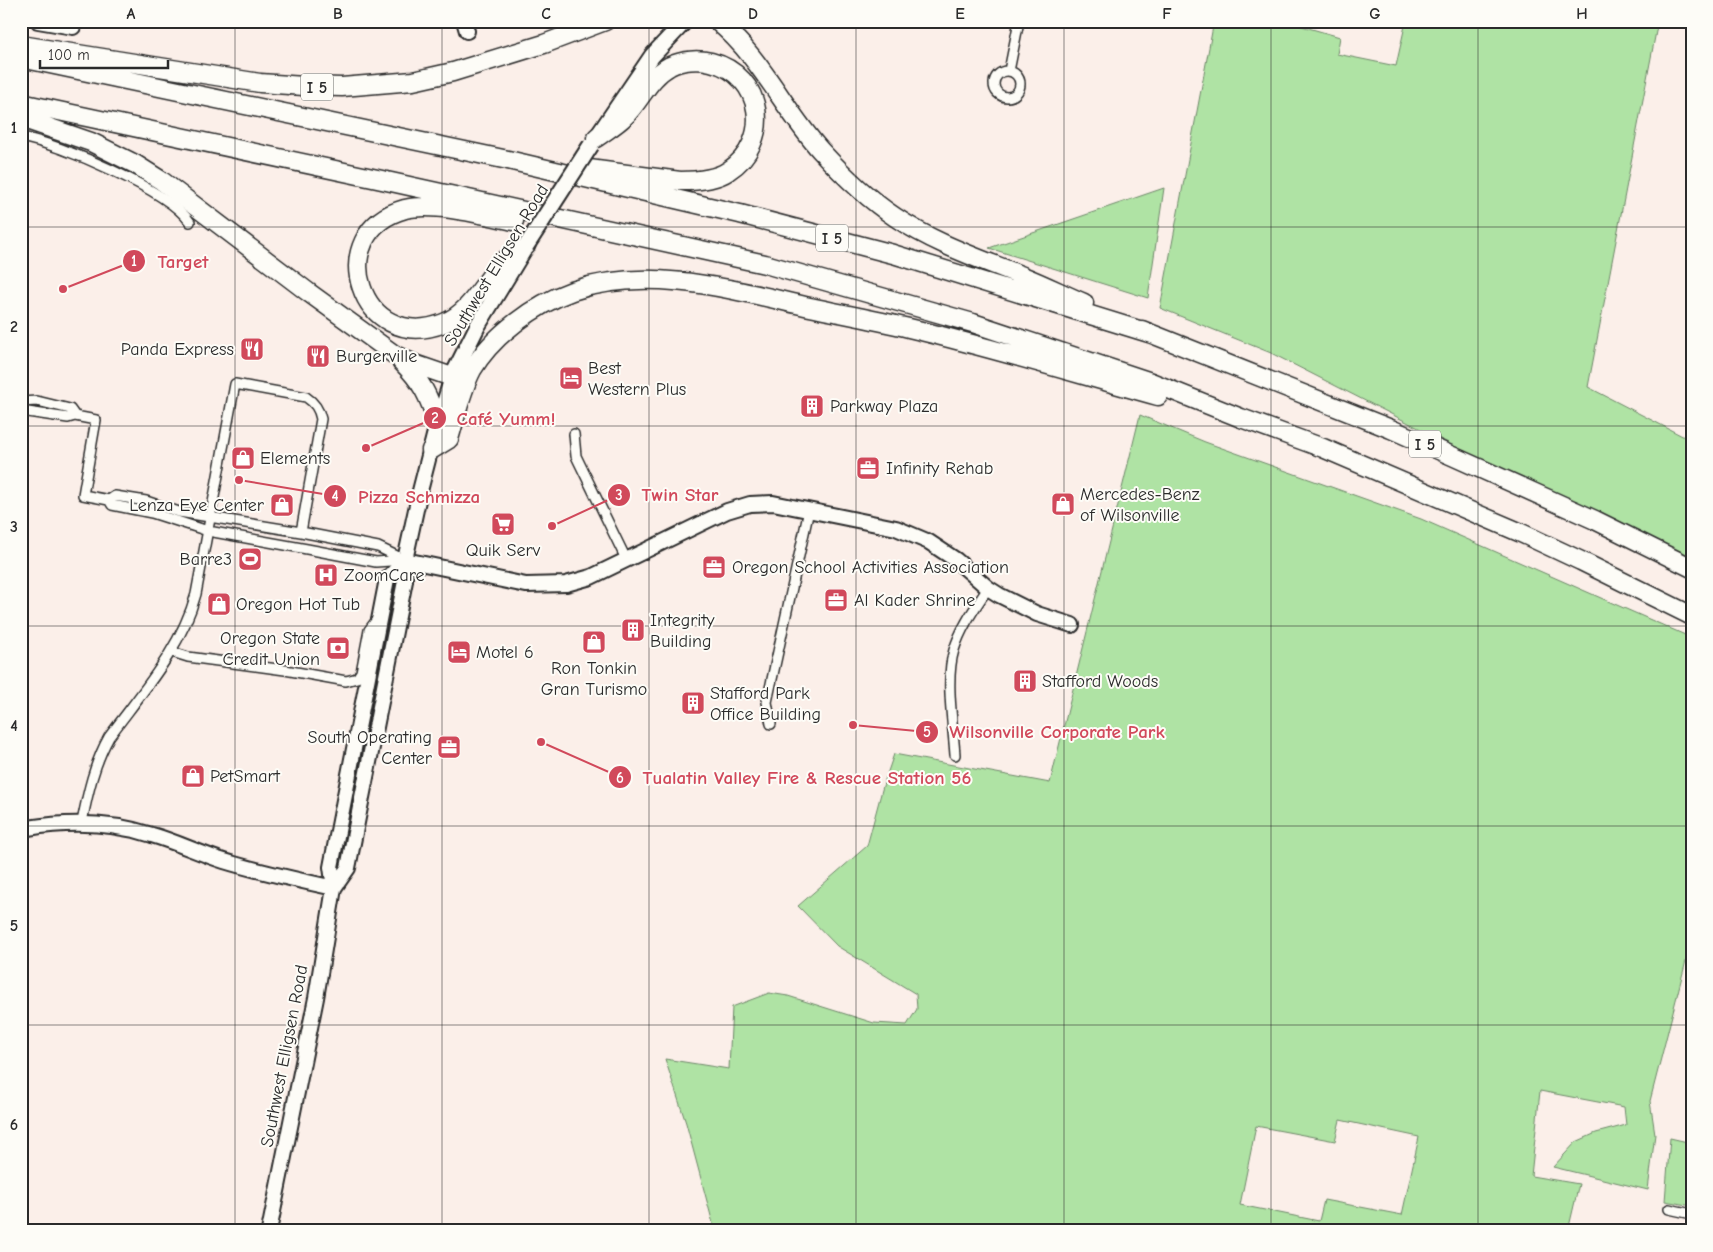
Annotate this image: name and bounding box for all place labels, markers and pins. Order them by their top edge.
callout: Target [122,244,218,278]
restaurant icon: Panda Express [239,336,265,362]
place label: Panda Express [121,339,234,360]
restaurant icon: Burgerville [305,343,331,369]
place label: Burgerville [336,346,417,367]
place label: Best Western Plus [588,358,686,400]
hotel icon: Best Western Plus [558,365,584,391]
building icon: Parkway Plaza [799,393,825,419]
place label: Parkway Plaza [830,396,938,417]
callout: Café Yumm! [422,401,566,435]
shop icon: Elements [230,445,256,471]
place label: Elements [260,448,330,469]
office icon: Infinity Rehab [855,455,881,481]
place label: Infinity Rehab [886,458,993,479]
callout: Twin Star [606,478,728,512]
callout: Pizza Schmizza [323,479,490,513]
place label: Mercedes-Benz of Wilsonville [1080,484,1200,526]
shop icon: Mercedes-Benz of Wilsonville [1050,491,1076,517]
shop icon: Lenza Eye Center [269,492,295,518]
place label: Lenza Eye Center [129,495,265,516]
supermarket icon: Quik Serv [490,511,516,537]
place label: Quik Serv [466,540,541,561]
sports icon: Barre3 [237,546,263,572]
place label: Barre3 [179,549,232,570]
office icon: Oregon School Activities Association [701,554,727,580]
place label: Oregon School Activities Association [732,557,1009,578]
hospital icon: ZoomCare [313,562,339,588]
place label: ZoomCare [344,565,425,586]
office icon: Al Kader Shrine [823,587,849,613]
place label: Al Kader Shrine [854,590,975,611]
shop icon: Oregon Hot Tub [206,591,232,617]
place label: Oregon Hot Tub [236,594,360,615]
place label: Integrity Building [650,610,716,652]
building icon: Integrity Building [620,617,646,643]
place label: Oregon State Credit Union [220,628,320,670]
shop icon: Ron Tonkin Gran Turismo [581,629,607,655]
bank icon: Oregon State Credit Union [325,635,351,661]
hotel icon: Motel 6 [446,639,472,665]
place label: Motel 6 [476,642,534,663]
place label: Ron Tonkin Gran Turismo [541,658,647,700]
building icon: Stafford Woods [1012,668,1038,694]
place label: Stafford Woods [1042,671,1158,692]
place label: Stafford Park Office Building [710,683,821,725]
building icon: Stafford Park Office Building [680,690,706,716]
callout: Wilsonville Corporate Park [914,715,1175,749]
place label: South Operating Center [308,727,433,769]
office icon: South Operating Center [436,734,462,760]
callout: Tualatin Valley Fire & Rescue Station 56 [607,760,981,794]
shop icon: PetSmart [180,763,206,789]
place label: PetSmart [210,766,281,787]

